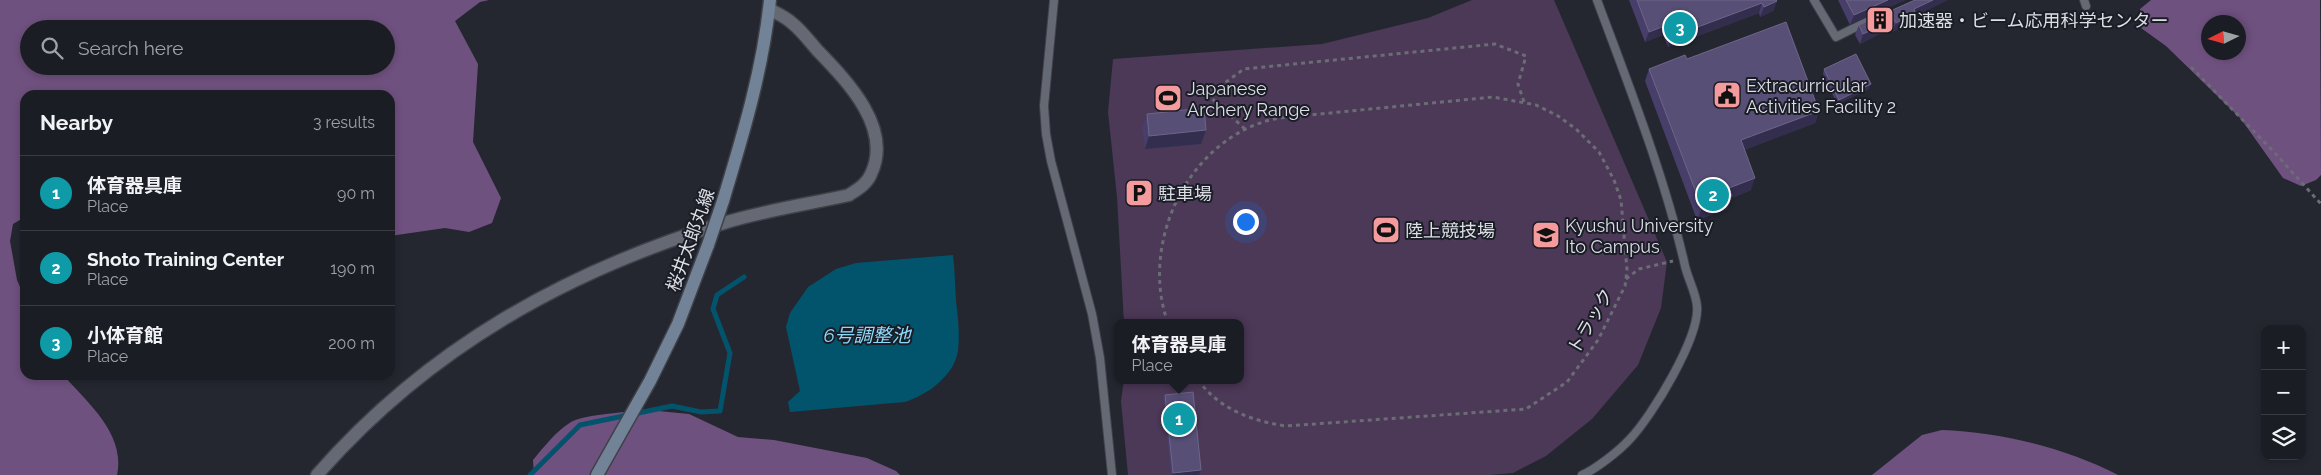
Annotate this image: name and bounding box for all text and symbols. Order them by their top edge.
building icon: 加速器・ビーム応用科学センター [1865,5,1895,35]
pin: 3 [1664,9,1696,47]
place label: 加速器・ビーム応用科学センター [1899,10,2168,31]
north arrow [2201,15,2246,60]
search box [20,20,395,75]
icon: search [38,34,66,62]
text: Search here [78,37,184,59]
place label: Extracurricular Activities Facility 2 [1746,75,1896,117]
place label: Japanese Archery Range [1187,78,1310,120]
public building icon: Extracurricular Activities Facility 2 [1712,80,1742,110]
sports icon: Japanese Archery Range [1153,83,1183,113]
text: Nearby [40,110,113,135]
text: 3 results [313,113,375,132]
text: 体育器具庫 [87,174,182,196]
pin: 2 [1697,176,1729,214]
parking icon: 駐車場 [1124,178,1154,208]
place label: 駐車場 [1158,183,1212,204]
text: 1 [52,184,60,203]
text: 90 m [337,184,375,203]
street label: 桜井太郎丸線 [662,186,718,294]
text: Place [87,197,128,216]
your location [1233,209,1259,235]
sports icon: 陸上競技場 [1371,215,1401,245]
place label: Kyushu University Ito Campus [1565,215,1714,257]
place label: 陸上競技場 [1405,220,1495,241]
school or university icon: Kyushu University Ito Campus [1531,220,1561,250]
text: Shoto Training Center [87,248,284,270]
text: 2 [51,259,61,278]
text: 190 m [330,259,375,278]
text: Place [87,270,128,289]
street label: トラック [1563,285,1617,357]
popup [1114,319,1244,384]
text: 小体育館 [87,324,163,346]
water label: 6号調整池 [823,324,913,346]
map controls [2261,325,2306,460]
button: + [2261,325,2306,370]
text: 体育器具庫 [1131,333,1227,355]
text: 3 [52,334,60,353]
text: 200 m [328,334,375,353]
text: Place [87,347,128,366]
text: Place [1131,356,1173,375]
button: − [2261,370,2306,415]
pin: 1 [1163,400,1195,438]
button: layers [2261,415,2306,460]

